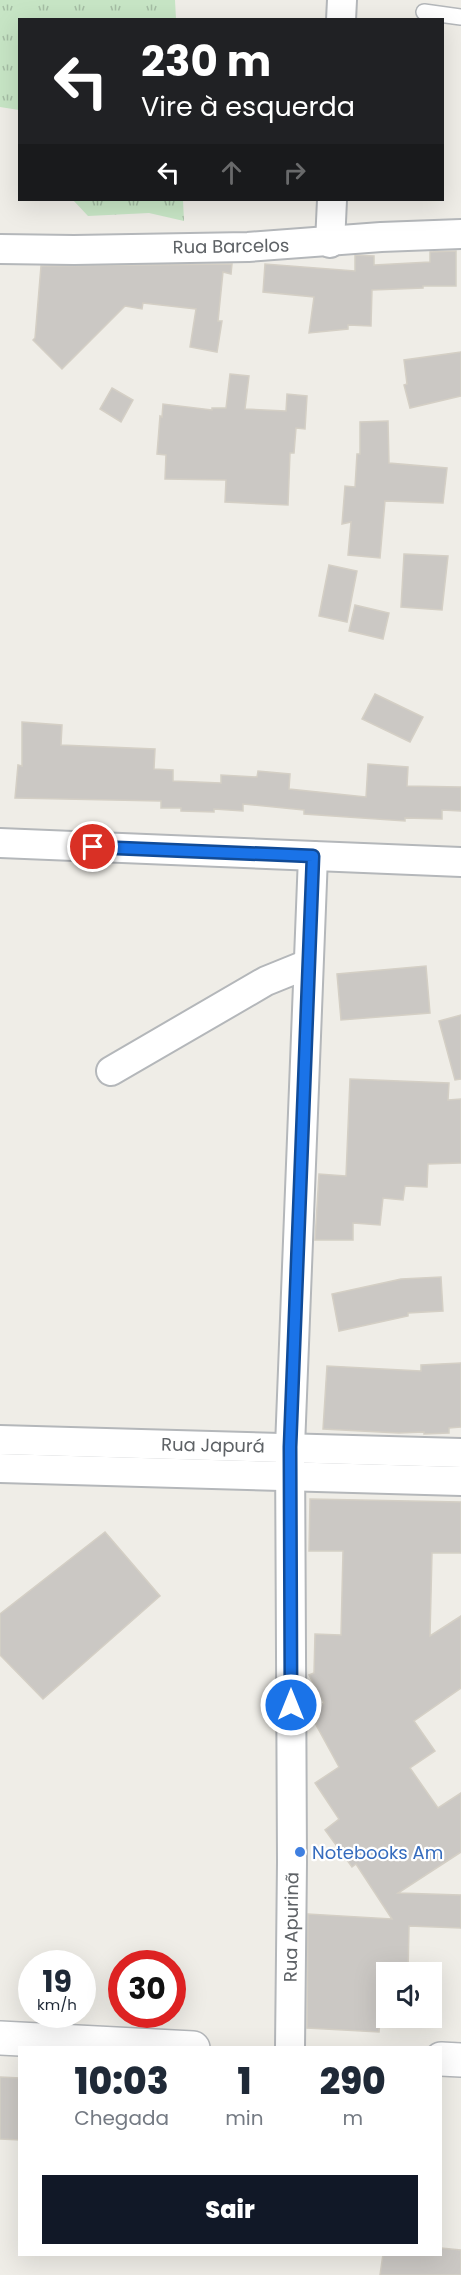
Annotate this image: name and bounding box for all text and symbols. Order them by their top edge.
text: 230 m [141,32,271,91]
icon: left [42,42,120,120]
text: Vire à esquerda [141,88,355,125]
icon: left [152,156,185,189]
icon: ahead [215,156,248,189]
icon: right [278,156,311,189]
street label: Rua Barcelos [172,232,290,260]
pin [67,821,118,872]
icon: arrive [76,830,109,863]
street label: Rua Japurá [161,1432,265,1458]
position arrow [259,1673,323,1737]
place label: Notebooks Am [312,1840,443,1865]
marker: Notebooks Am [293,1845,307,1859]
street label: Rua Apurinã [278,1872,304,1982]
speed limit sign: 30 [108,1950,186,2028]
text: 19 [42,1960,72,2003]
map controls [376,1962,442,2028]
button: sound [376,1962,442,2028]
text: km/h [37,1994,77,2015]
text: 10:03 [75,2056,169,2107]
text: 1 [237,2056,251,2107]
text: 290 [320,2056,386,2107]
text: Chegada [74,2104,169,2132]
text: min [225,2104,264,2132]
text: m [342,2104,363,2132]
button: Sair [42,2175,418,2244]

